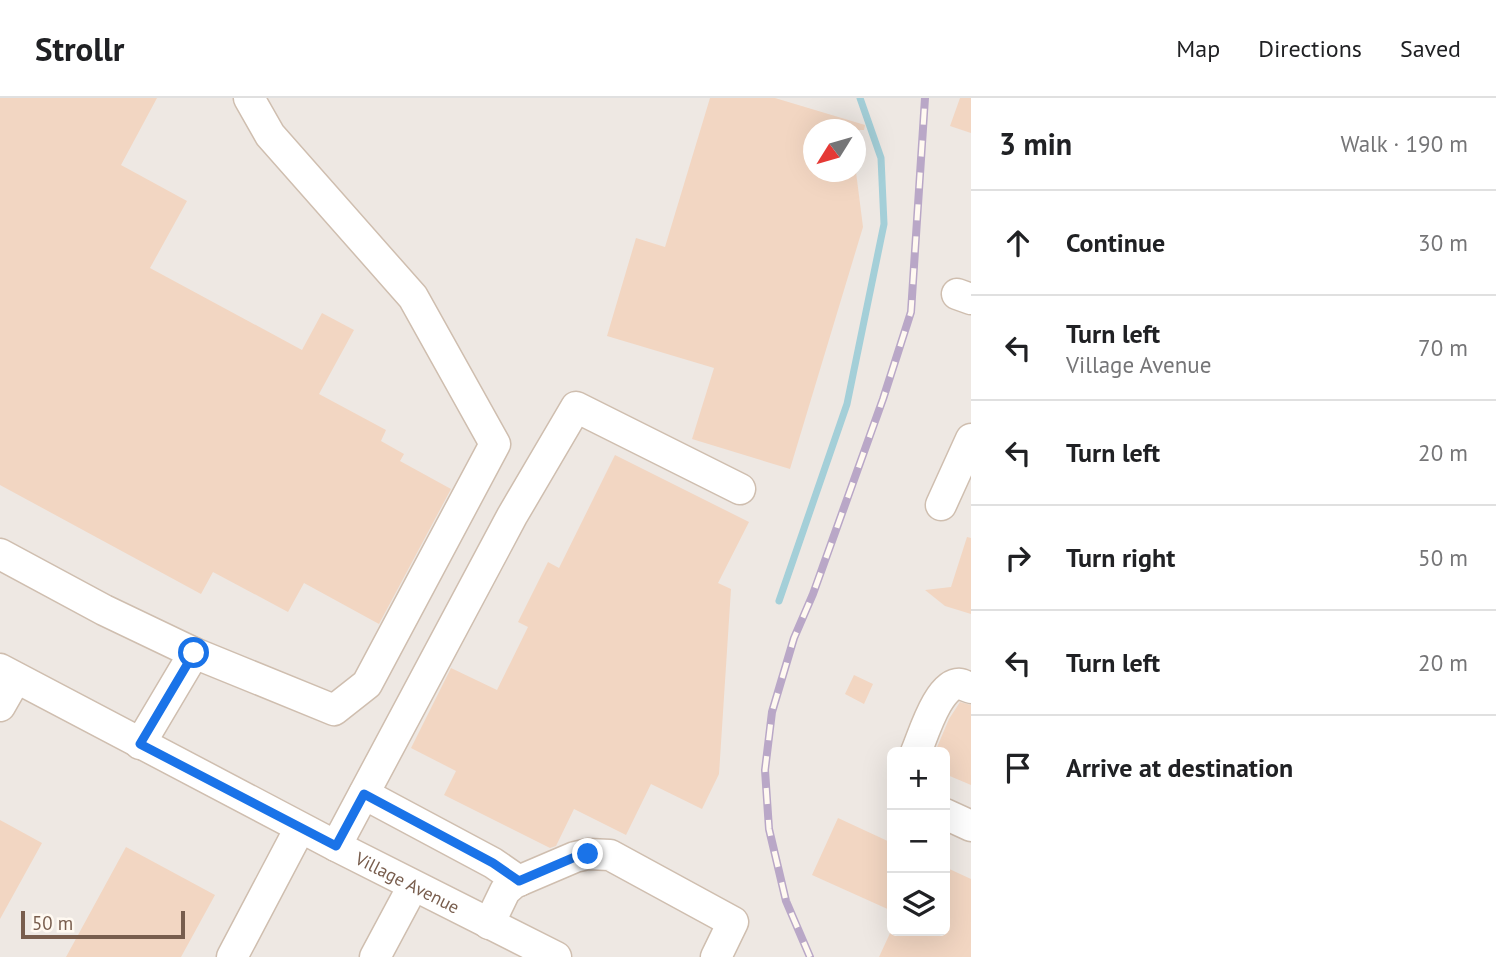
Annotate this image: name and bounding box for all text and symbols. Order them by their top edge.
text: Strollr [35,27,124,70]
text: Map [1176,33,1220,64]
text: Directions [1258,33,1362,64]
text: Saved [1400,33,1461,64]
north arrow [803,119,866,182]
text: 3 min [999,124,1072,163]
text: Walk · 190 m [1341,129,1468,158]
icon: ahead [999,224,1037,262]
text: Continue [1066,226,1165,259]
text: 30 m [1418,228,1468,257]
text: Turn left [1066,317,1160,350]
icon: left [999,329,1037,367]
text: 70 m [1418,333,1468,362]
text: Village Avenue [1066,350,1211,379]
icon: left [999,434,1037,472]
text: Turn left [1066,436,1160,469]
text: 20 m [1418,438,1468,467]
icon: right [999,539,1037,577]
text: Turn right [1066,541,1175,574]
text: 50 m [1418,543,1468,572]
route start [178,637,209,668]
icon: left [999,644,1037,682]
text: Turn left [1066,646,1160,679]
text: 20 m [1418,648,1468,677]
map controls [887,747,950,936]
button: + [887,747,950,810]
icon: arrive [999,749,1037,787]
text: Arrive at destination [1066,751,1293,784]
button: − [887,810,950,873]
route end [572,838,603,869]
street label: Village Avenue [351,846,464,918]
button: layers [887,873,950,936]
scale bar [21,908,186,940]
text: 50 m [32,911,73,935]

